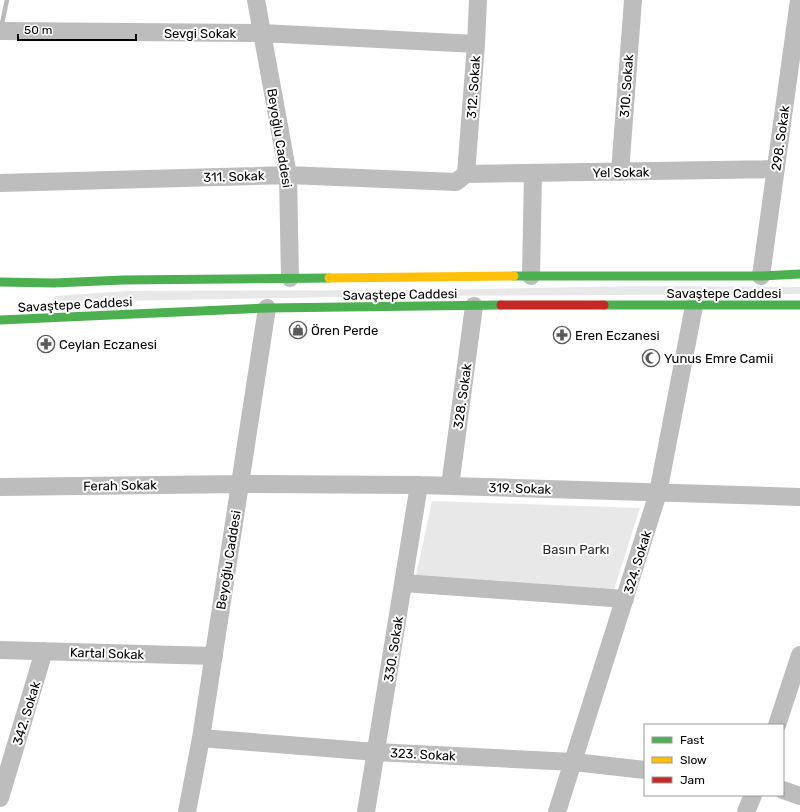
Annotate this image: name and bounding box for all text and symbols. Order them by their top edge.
scale bar [18,16,136,42]
text: 50 m [24,23,52,37]
street label: Sevgi Sokak [164,26,236,42]
street label: 310. Sokak [617,53,636,118]
street label: 312. Sokak [464,55,483,119]
street label: Beyoğlu Caddesi [263,87,295,189]
street label: 298. Sokak [768,104,793,172]
street label: Yel Sokak [592,164,650,180]
street label: 311. Sokak [203,168,265,185]
street label: Savaştepe Caddesi [342,286,458,303]
street label: Savaştepe Caddesi [667,286,781,301]
street label: Savaştepe Caddesi [17,294,133,315]
shop icon: Ören Perde [288,320,308,340]
place label: Ören Perde [311,323,378,338]
pharmacy icon: Eren Eczanesi [552,325,572,345]
place label: Eren Eczanesi [575,328,660,343]
pharmacy icon: Ceylan Eczanesi [36,334,56,354]
place label: Ceylan Eczanesi [59,337,157,352]
mosque icon: Yunus Emre Camii [641,348,661,368]
place label: Yunus Emre Camii [664,351,773,366]
street label: 328. Sokak [450,362,475,430]
street label: Ferah Sokak [83,477,157,494]
street label: 319. Sokak [488,480,552,497]
street label: Beyoğlu Caddesi [213,509,245,611]
street label: 324. Sokak [621,528,654,596]
park label: Basın Parkı [543,542,609,557]
street label: 330. Sokak [381,615,406,683]
street label: Kartal Sokak [70,645,145,662]
street label: 342. Sokak [10,679,43,747]
legend [644,724,784,796]
text: Fast [680,733,704,747]
street label: 323. Sokak [390,745,456,764]
text: Slow [680,753,707,767]
text: Jam [680,773,705,787]

